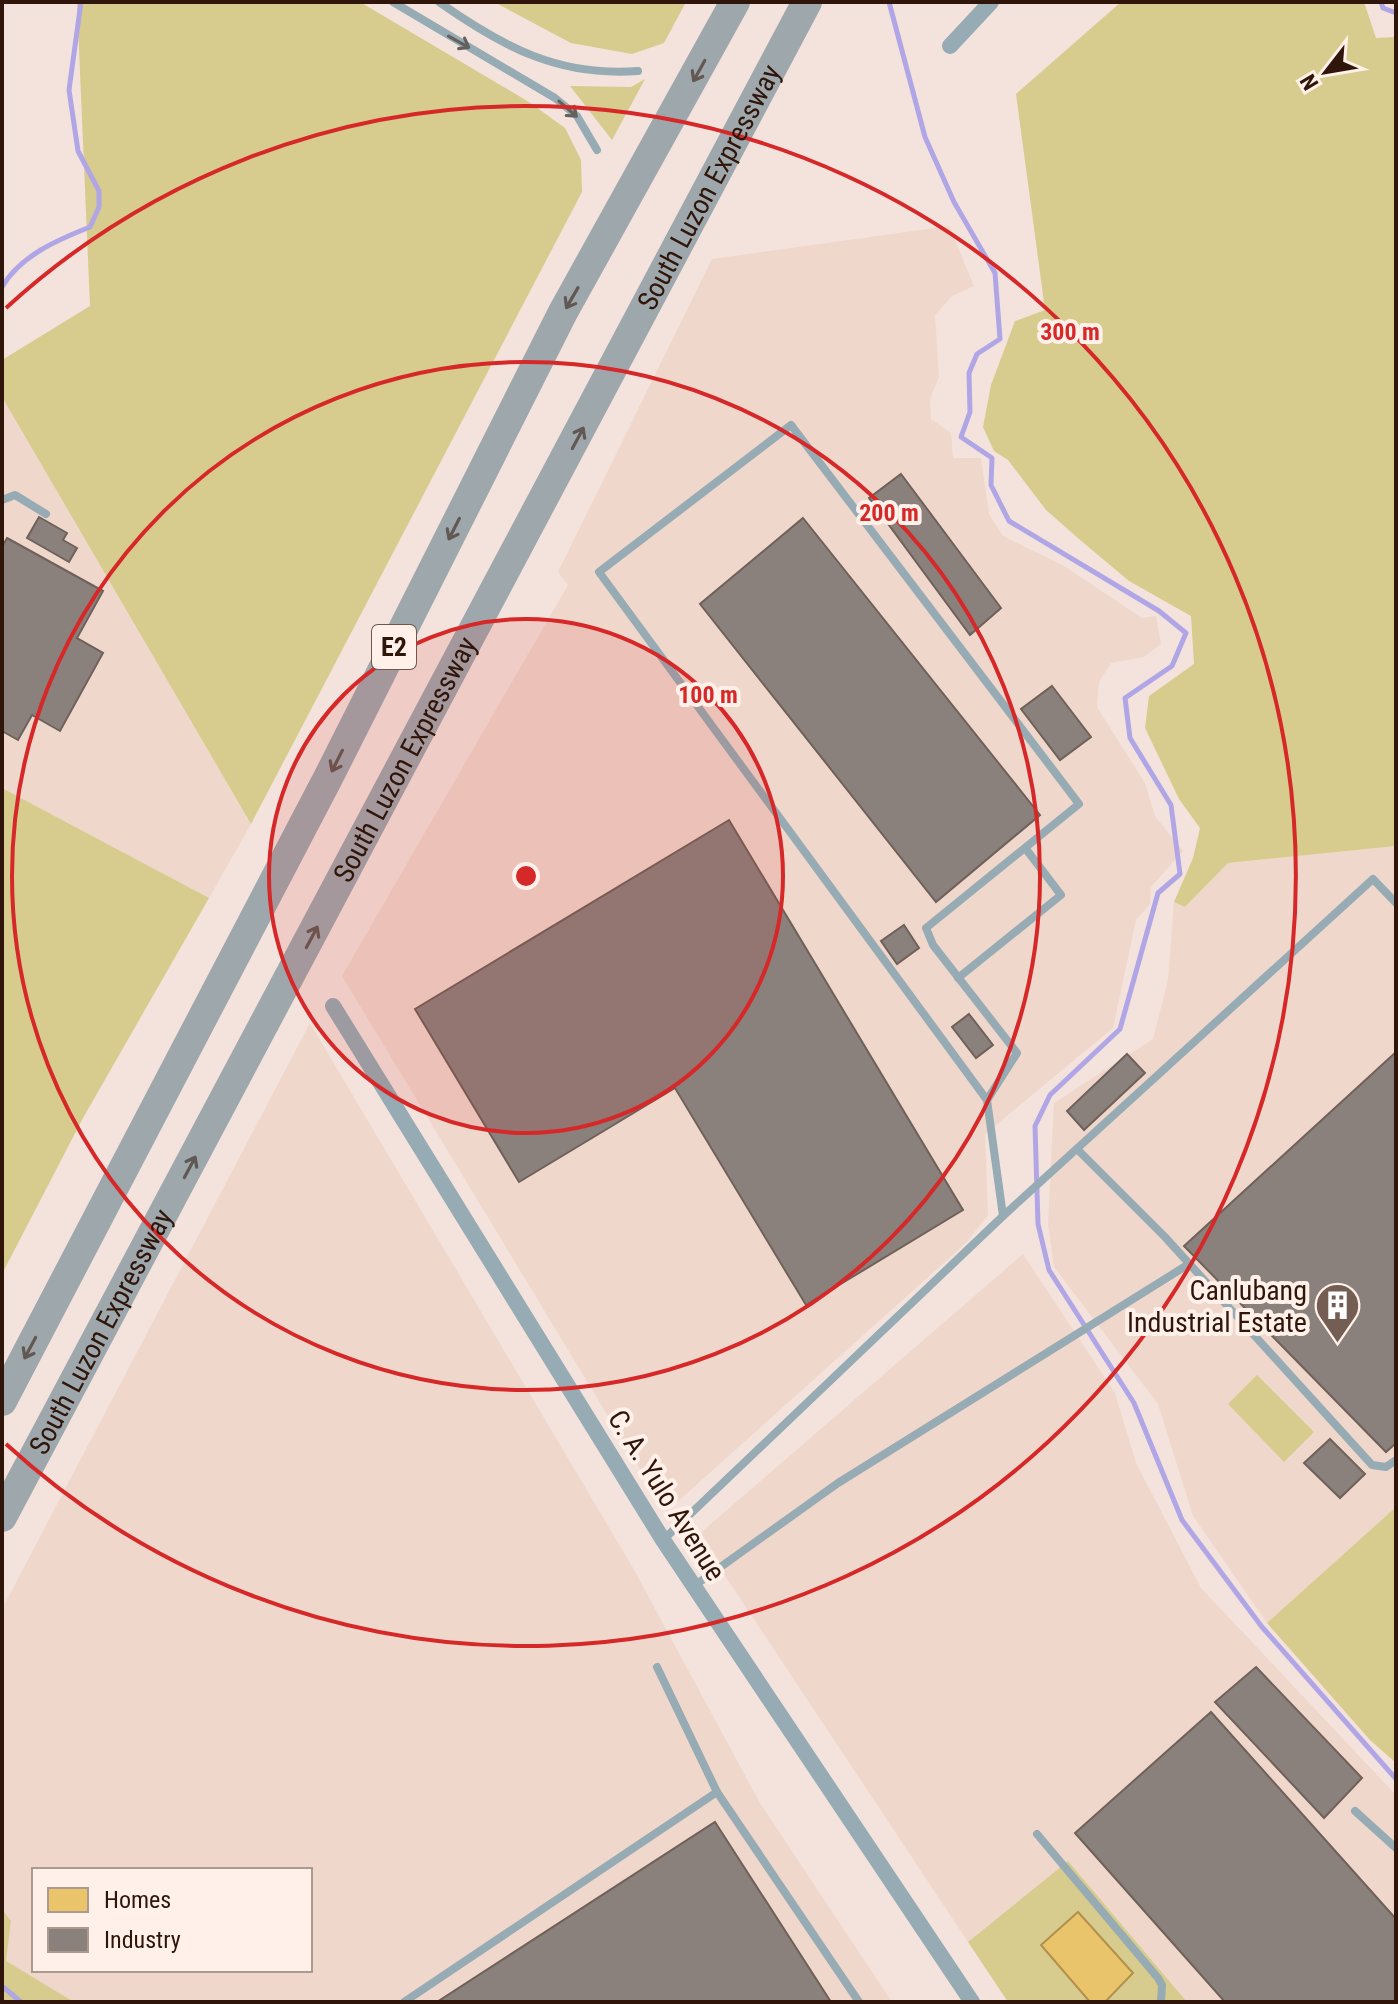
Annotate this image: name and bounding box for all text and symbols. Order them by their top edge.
north arrow [1286,32,1366,112]
one-way arrow [447,34,471,50]
one-way arrow [690,58,706,82]
street label: South Luzon Expressway [630,59,788,316]
text: N [1295,70,1323,94]
one-way arrow [557,100,577,118]
one-way arrow [564,286,580,309]
text: 300 m [1040,318,1100,346]
one-way arrow [571,427,587,450]
text: 200 m [859,499,919,527]
one-way arrow [445,517,461,541]
road number: E2 [372,625,416,669]
street label: South Luzon Expressway [326,631,484,888]
text: 100 m [678,681,738,709]
one-way arrow [328,749,344,773]
centre of rings [512,862,540,890]
one-way arrow [305,926,321,949]
one-way arrow [183,1155,199,1179]
street label: South Luzon Expressway [22,1203,180,1460]
place label: Canlubang Industrial Estate [1127,1274,1307,1339]
building icon: Canlubang Industrial Estate [1314,1282,1362,1345]
one-way arrow [21,1336,37,1359]
street label: C. A. Yulo Avenue [601,1404,732,1587]
legend [32,1868,312,1972]
text: Homes [104,1886,171,1914]
text: Industry [104,1926,181,1954]

